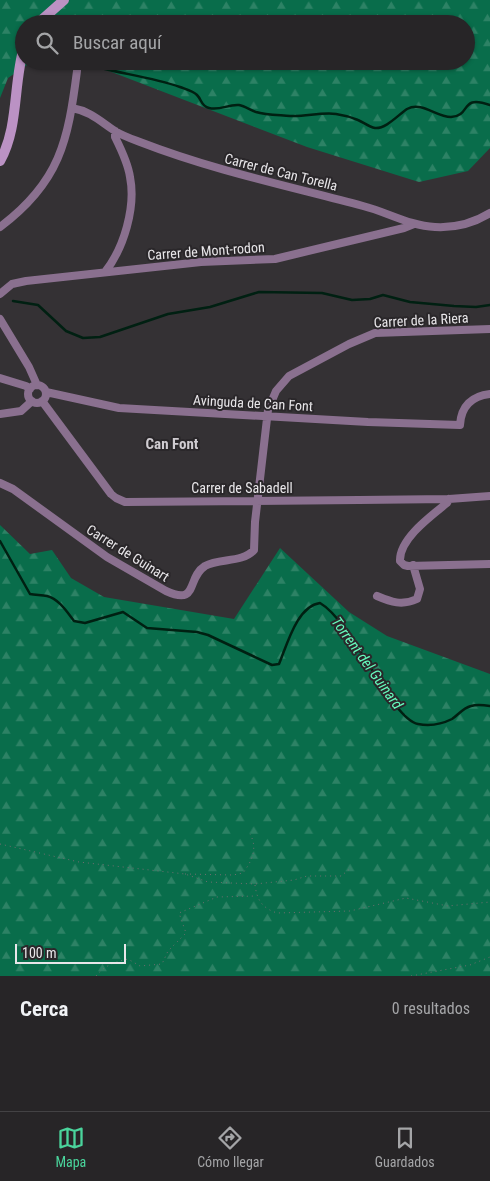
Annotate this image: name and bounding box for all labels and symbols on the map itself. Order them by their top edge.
street label: Carrer de Can Torella [223,150,339,194]
street label: Carrer de Mont-rodon [147,239,265,263]
street label: Carrer de la Riera [373,310,469,330]
street label: Avinguda de Can Font [193,392,313,414]
district label: Can Font [146,435,199,453]
street label: Carrer de Sabadell [191,480,293,496]
street label: Carrer de Guinart [84,521,172,585]
water label: Torrent del Guinard [327,613,407,713]
scale bar [15,941,126,964]

